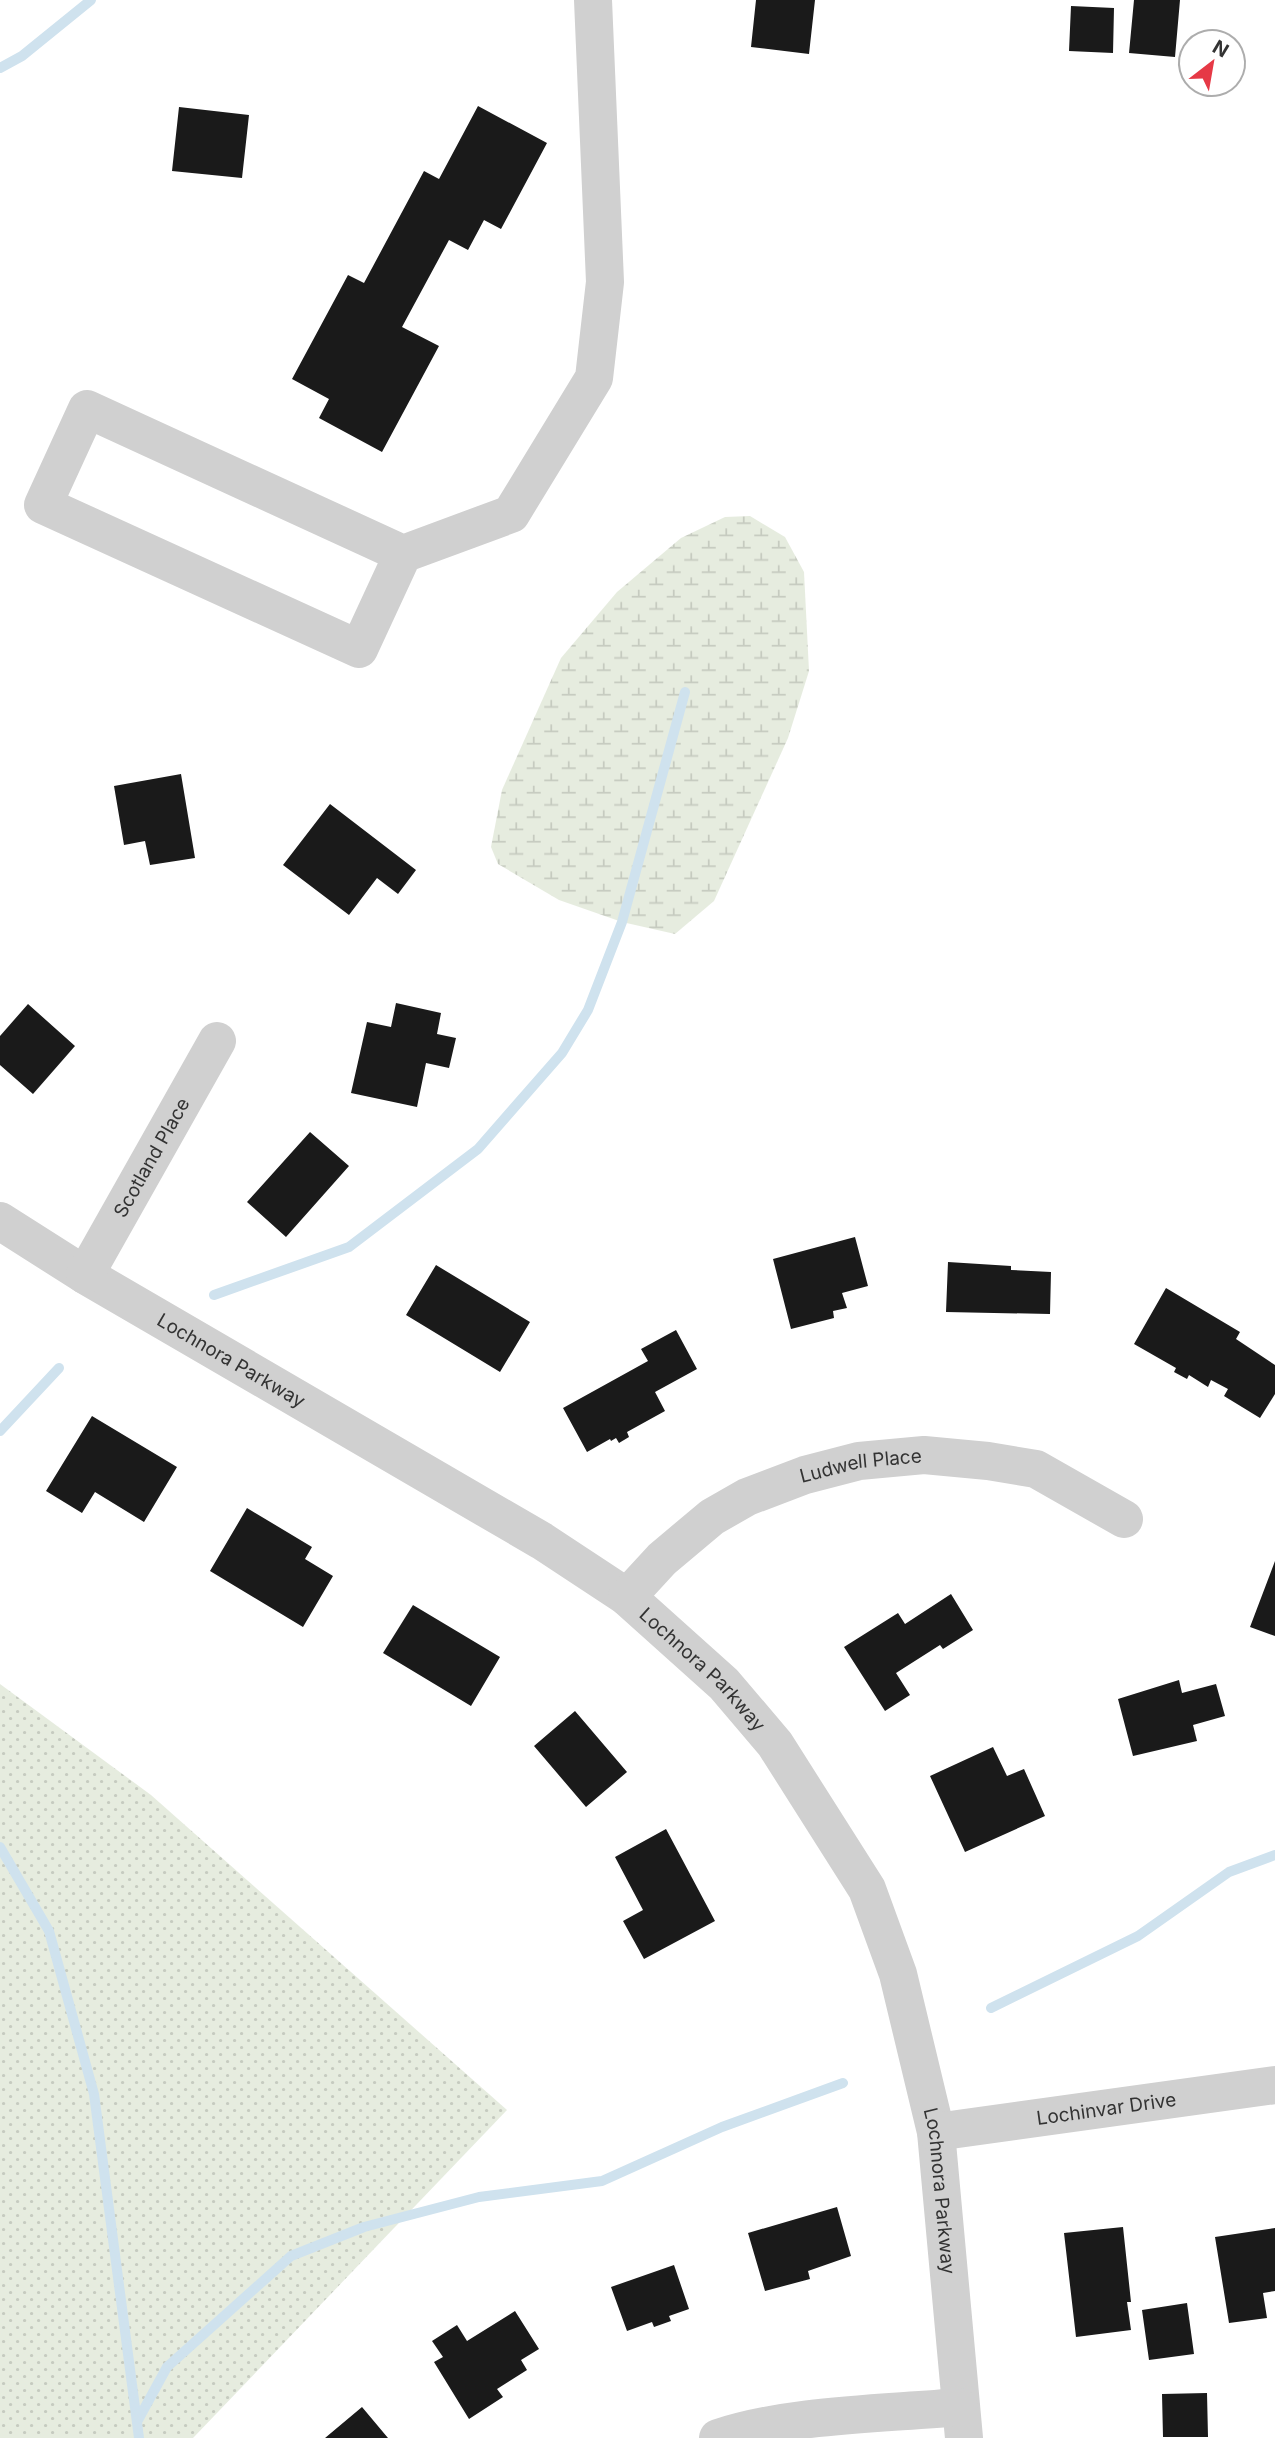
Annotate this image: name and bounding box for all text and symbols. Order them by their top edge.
north arrow [1177,28,1247,98]
text: N [1208,35,1233,62]
street label: Scotland Place [109,1094,195,1221]
street label: Lochnora Parkway [153,1309,309,1413]
street label: Ludwell Place [797,1444,923,1488]
street label: Lochnora Parkway [635,1603,770,1736]
street label: Lochinvar Drive [1035,2088,1178,2130]
street label: Lochnora Parkway [919,2105,960,2276]

